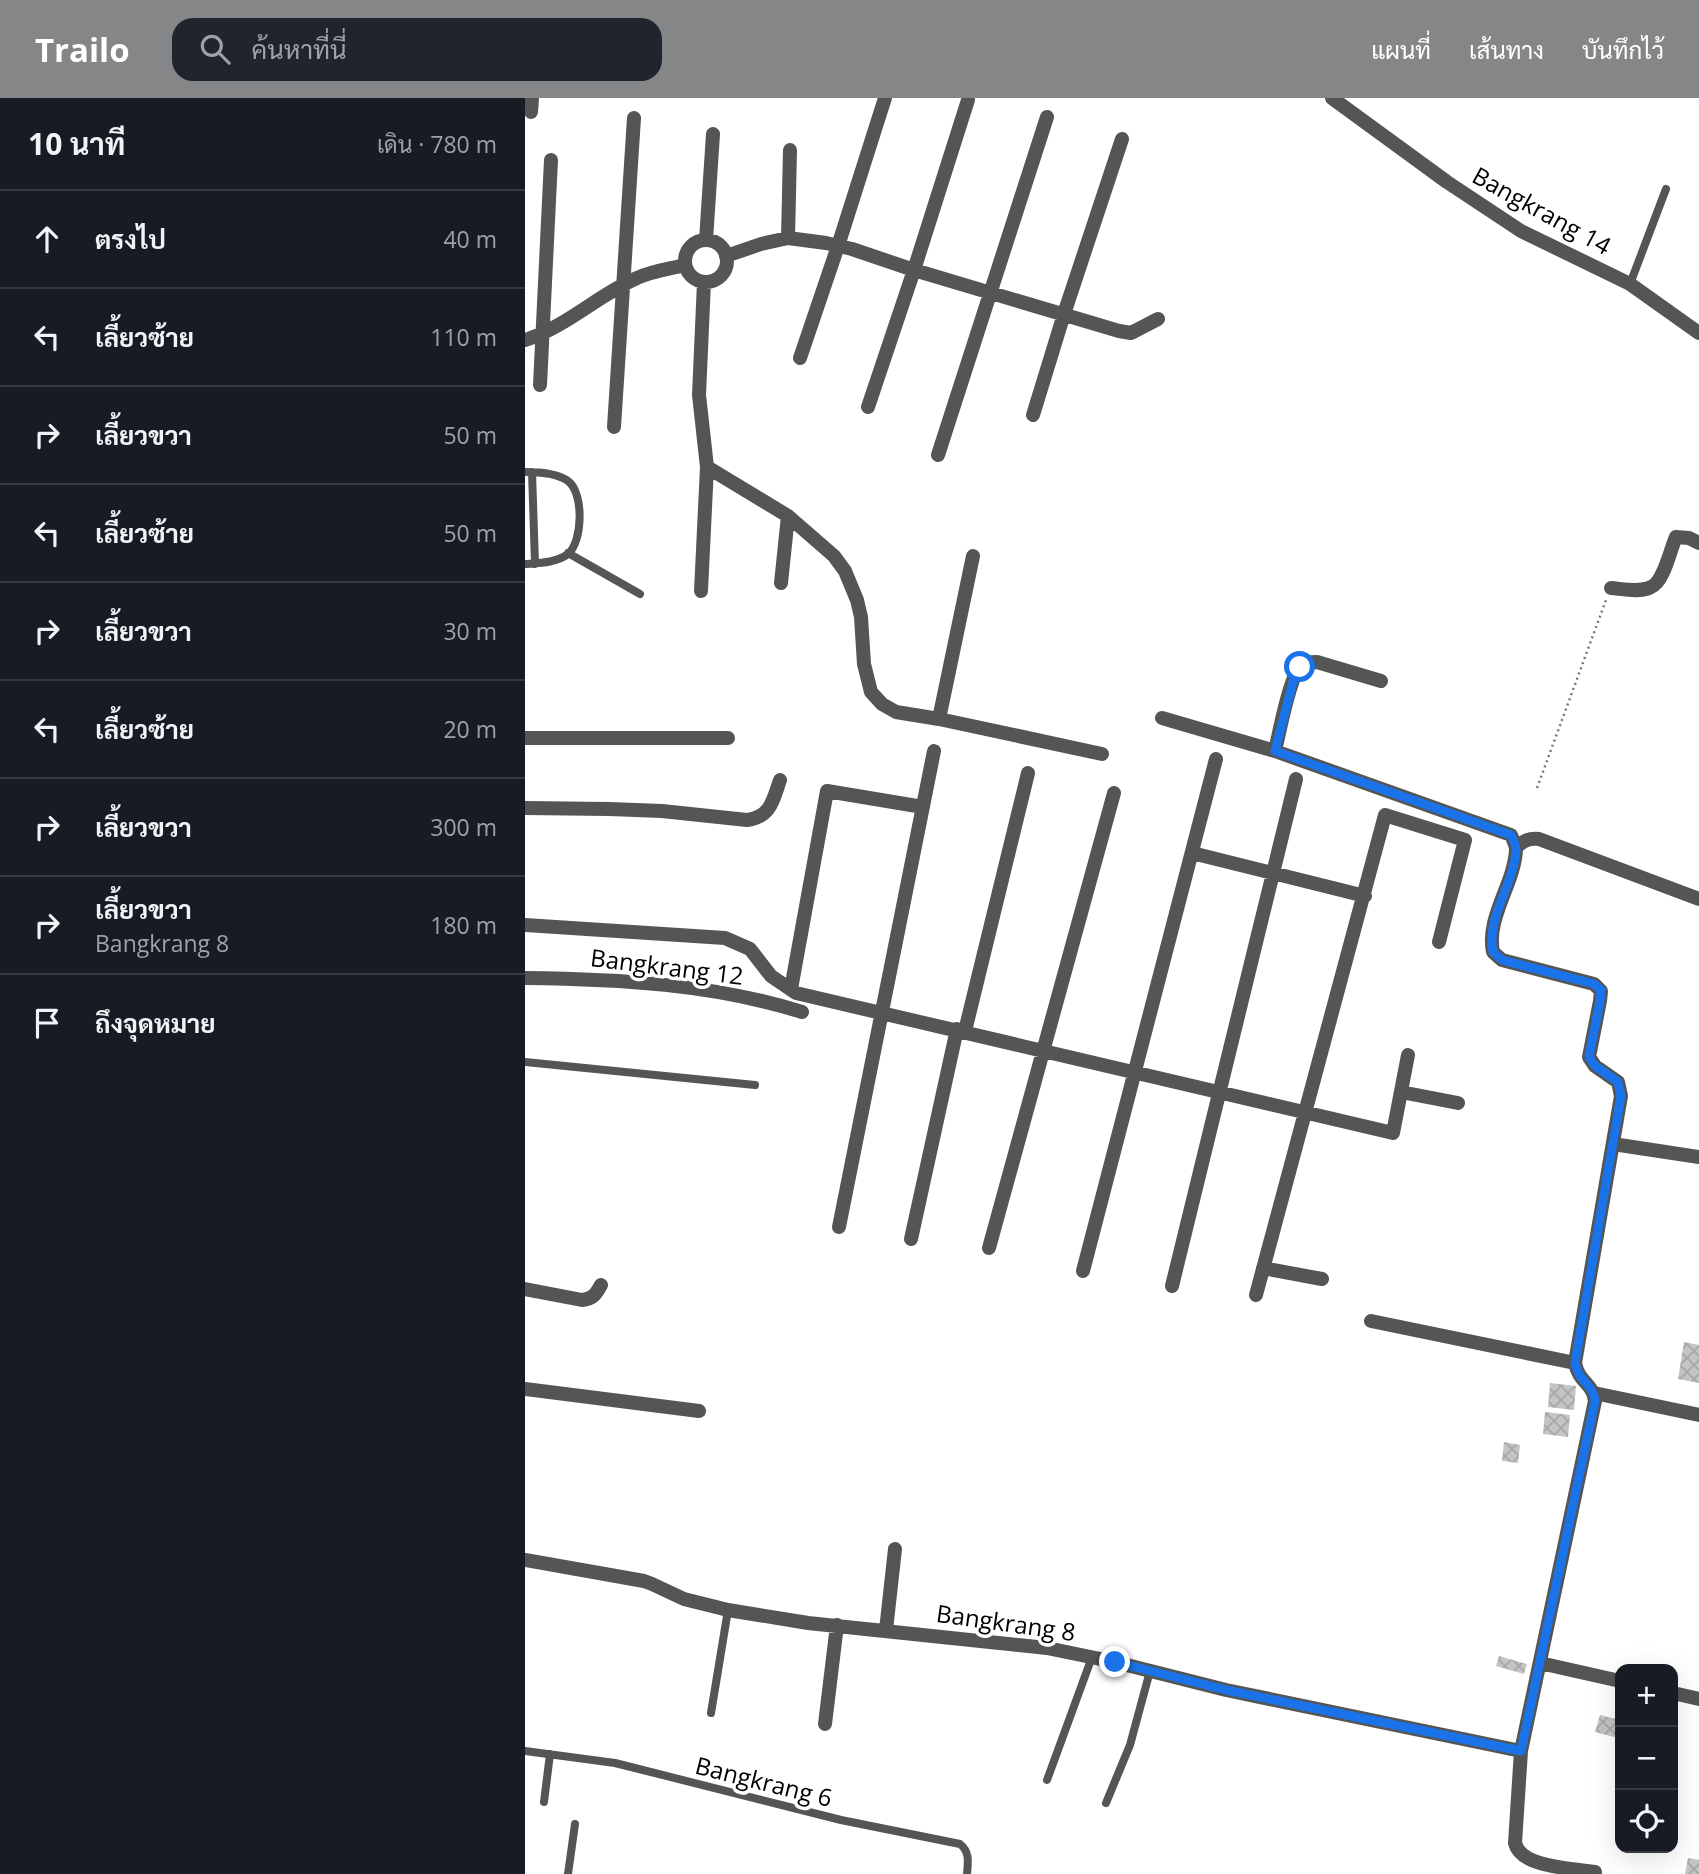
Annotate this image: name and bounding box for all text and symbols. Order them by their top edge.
search box [172,18,662,81]
text: Trailo [35,27,130,72]
icon: search [196,30,234,68]
text: ค้นหาที่นี่ [252,31,347,67]
text: แผนที่ [1371,33,1431,66]
text: เส้นทาง [1469,33,1544,66]
text: บันทึกไว้ [1582,33,1664,66]
text: 10 นาที [28,123,125,164]
text: เดิน · 780 m [377,128,497,160]
street label: Bangkrang 14 [1467,158,1617,262]
icon: ahead [28,220,66,258]
text: ตรงไป [95,221,166,257]
text: 40 m [443,223,497,255]
icon: left [28,318,66,356]
text: เลี้ยวซ้าย [95,319,194,355]
text: 110 m [430,321,497,353]
icon: right [28,416,66,454]
text: เลี้ยวขวา [95,417,192,453]
text: 50 m [443,419,497,451]
icon: left [28,514,66,552]
text: เลี้ยวซ้าย [95,515,194,551]
text: 50 m [443,517,497,549]
icon: right [28,612,66,650]
text: เลี้ยวขวา [95,613,192,649]
text: 30 m [443,615,497,647]
route start [1284,651,1315,682]
icon: left [28,710,66,748]
text: เลี้ยวซ้าย [95,711,194,747]
text: 20 m [443,713,497,745]
icon: right [28,808,66,846]
text: เลี้ยวขวา [95,809,192,845]
text: 300 m [430,811,497,843]
text: เลี้ยวขวา [95,891,192,927]
icon: right [28,906,66,944]
text: 180 m [430,909,497,941]
text: Bangkrang 8 [95,927,229,959]
street label: Bangkrang 12 [589,940,745,992]
icon: arrive [28,1004,66,1042]
text: ถึงจุดหมาย [95,1005,216,1041]
street label: Bangkrang 8 [934,1596,1078,1648]
route end [1099,1646,1130,1677]
map controls [1615,1664,1678,1853]
button: + [1615,1664,1678,1727]
button: − [1615,1727,1678,1790]
street label: Bangkrang 6 [692,1748,836,1814]
button: locate [1615,1790,1678,1853]

